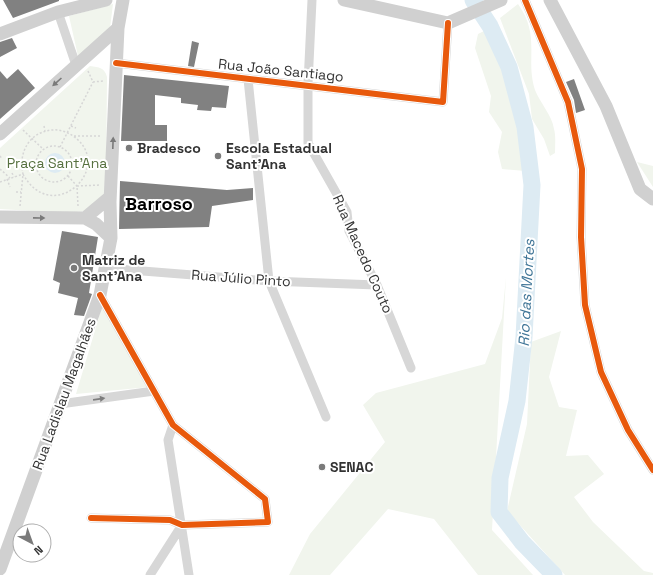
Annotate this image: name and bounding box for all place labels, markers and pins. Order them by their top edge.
place label: Bradesco [137,139,201,157]
place label: Escola Estadual Sant'Ana [226,139,332,173]
marker: Bradesco [124,143,134,153]
marker: Escola Estadual Sant'Ana [213,151,223,161]
place label: Matriz de Sant'Ana [82,251,145,285]
marker: Matriz de Sant'Ana [69,263,79,273]
place label: SENAC [330,458,373,476]
marker: SENAC [317,462,327,472]

